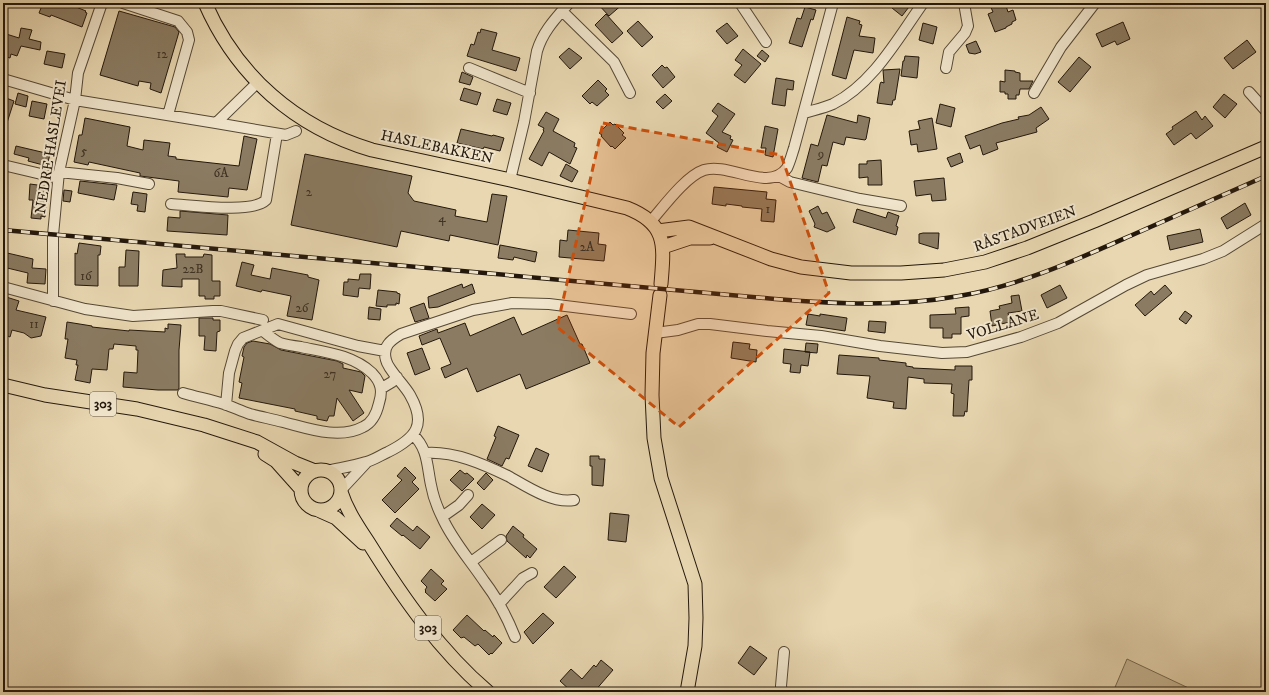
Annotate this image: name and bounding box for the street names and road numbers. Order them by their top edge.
street label: NEDRE HASLEVEI [31,79,71,215]
street label: HASLEBAKKEN [379,126,495,168]
street label: RÅSTADVEIEN [971,201,1079,256]
street label: VOLLANE [964,305,1042,345]
road number: 303 [90,392,116,416]
road number: 303 [415,616,441,640]

